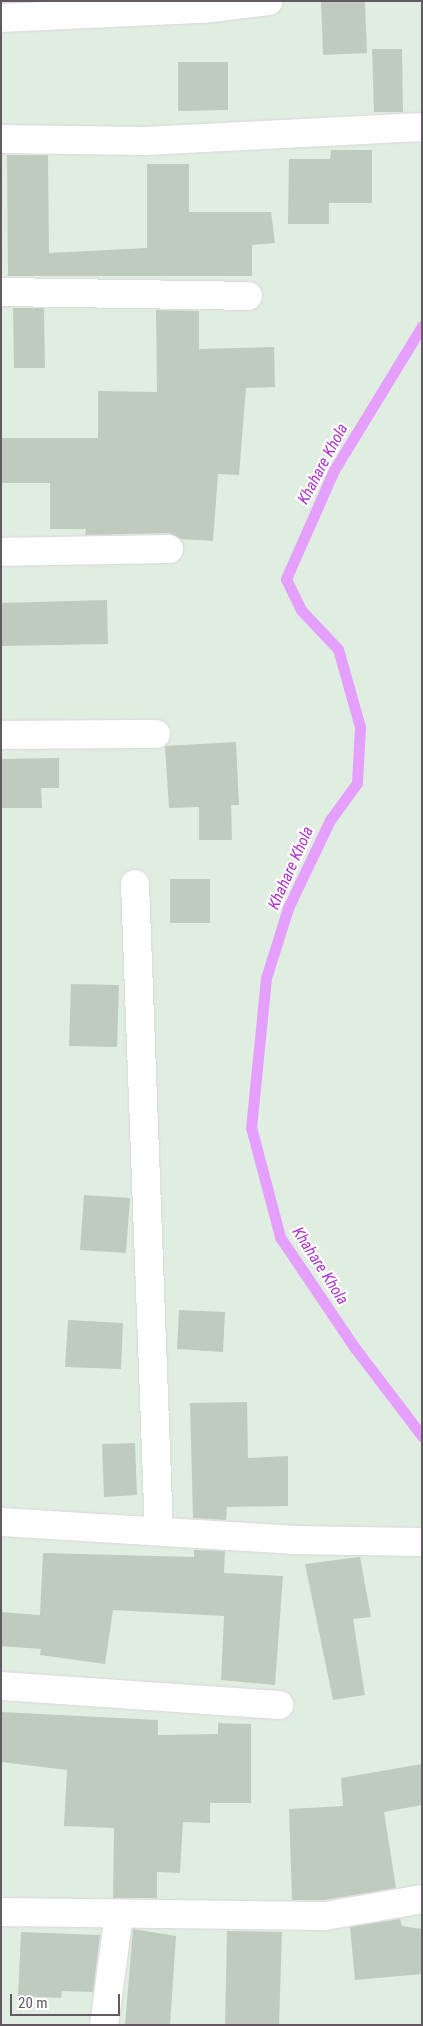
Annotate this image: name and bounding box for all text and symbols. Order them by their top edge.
water label: Khahare Khola [294,420,352,508]
water label: Khahare Khola [264,824,318,912]
water label: Khahare Khola [288,1224,352,1308]
scale bar [12,1984,122,2016]
text: 20 m [18,1994,48,2012]

